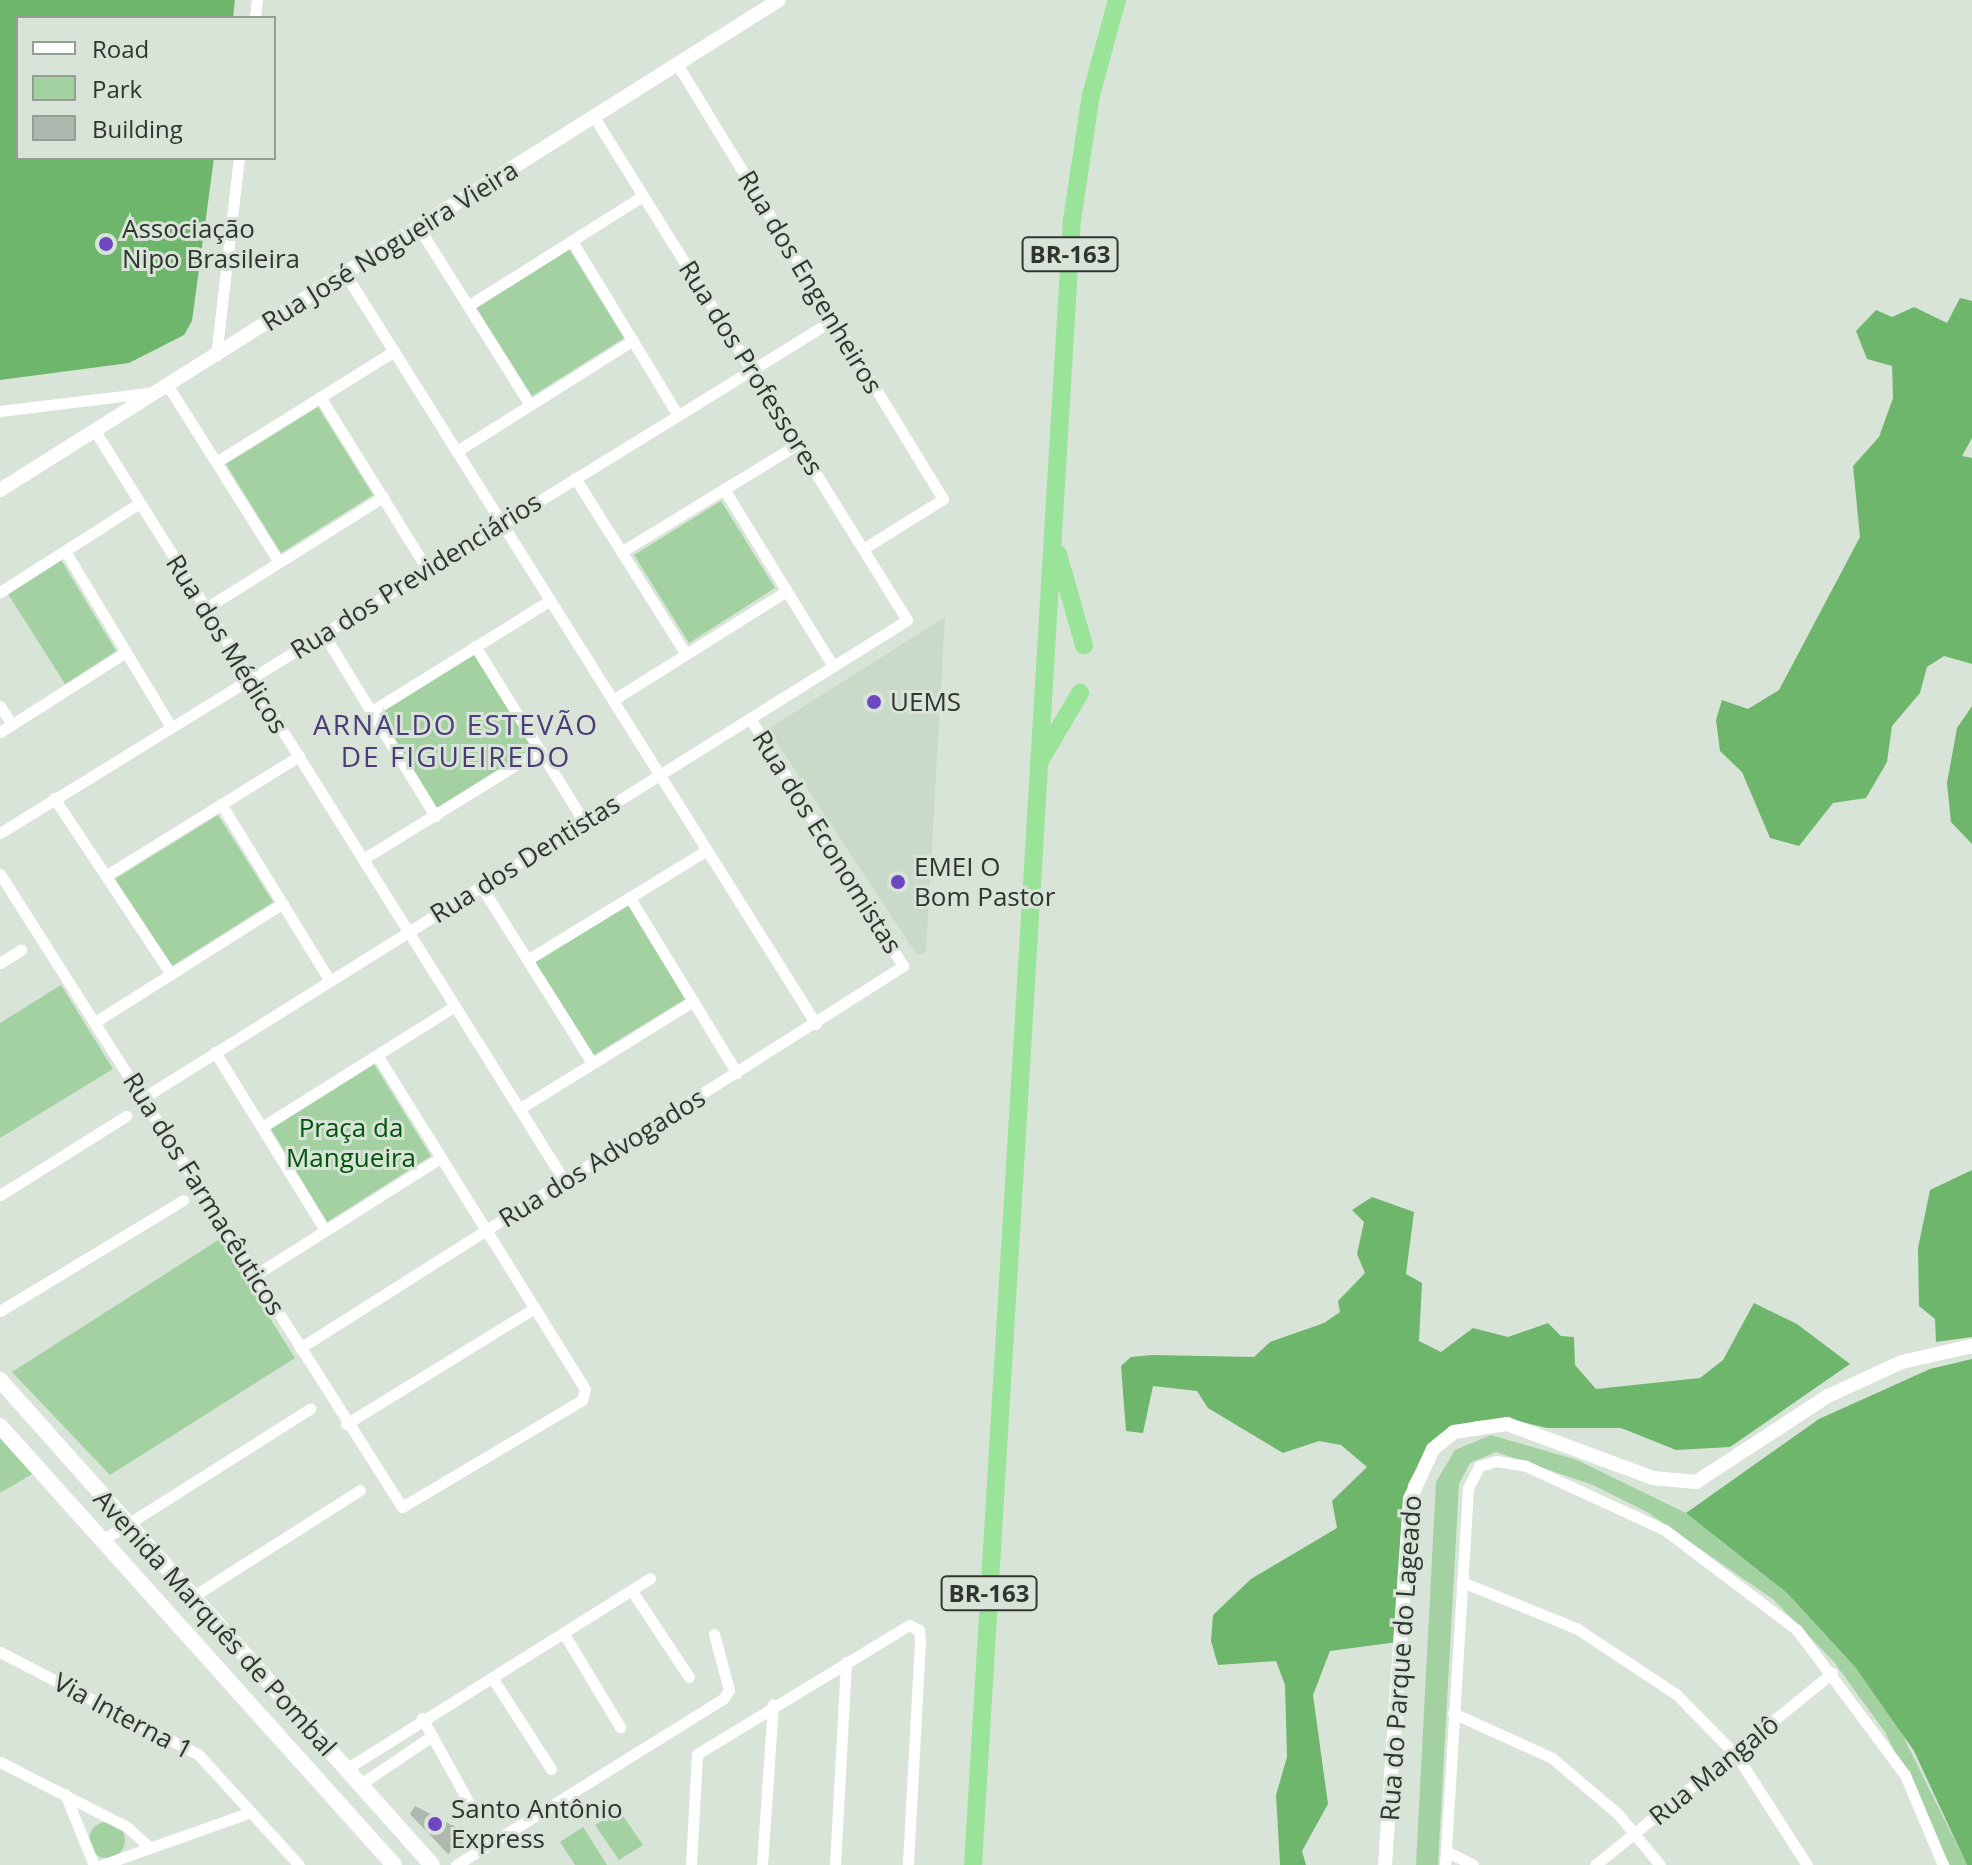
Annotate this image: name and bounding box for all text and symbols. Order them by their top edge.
legend [16,16,276,160]
text: Road [92,32,149,65]
text: Park [92,72,142,105]
text: Building [92,112,183,145]
street label: Rua José Nogueira Vieira [256,154,524,338]
street label: Rua dos Engenheiros [731,165,889,399]
place label: Associação Nipo Brasileira [122,213,300,274]
road number: BR-163 [1020,234,1120,274]
marker: Associação Nipo Brasileira [97,235,115,253]
street label: Rua dos Professores [672,255,830,481]
street label: Rua dos Previdenciários [285,486,547,666]
street label: Rua dos Médicos [159,549,295,739]
place label: UEMS [890,686,961,718]
marker: UEMS [865,693,883,711]
district label: ARNALDO ESTEVÃO DE FIGUEIREDO [313,707,599,773]
street label: Rua dos Economistas [746,725,908,959]
street label: Rua dos Dentistas [424,788,626,930]
place label: EMEI O Bom Pastor [914,851,1055,912]
marker: EMEI O Bom Pastor [889,873,907,891]
street label: Rua dos Farmacêuticos [117,1067,291,1321]
street label: Rua dos Advogados [493,1082,711,1234]
park label: Praça da Mangueira [286,1112,416,1174]
street label: Avenida Marquês de Pombal [87,1484,343,1762]
street label: Rua do Parque do Lageado [1374,1494,1428,1822]
road number: BR-163 [939,1573,1039,1613]
street label: Via Interna 1 [48,1666,198,1766]
street label: Rua Mangalô [1643,1708,1785,1832]
place label: Santo Antônio Express [451,1793,623,1854]
marker: Santo Antônio Express [426,1815,444,1833]

